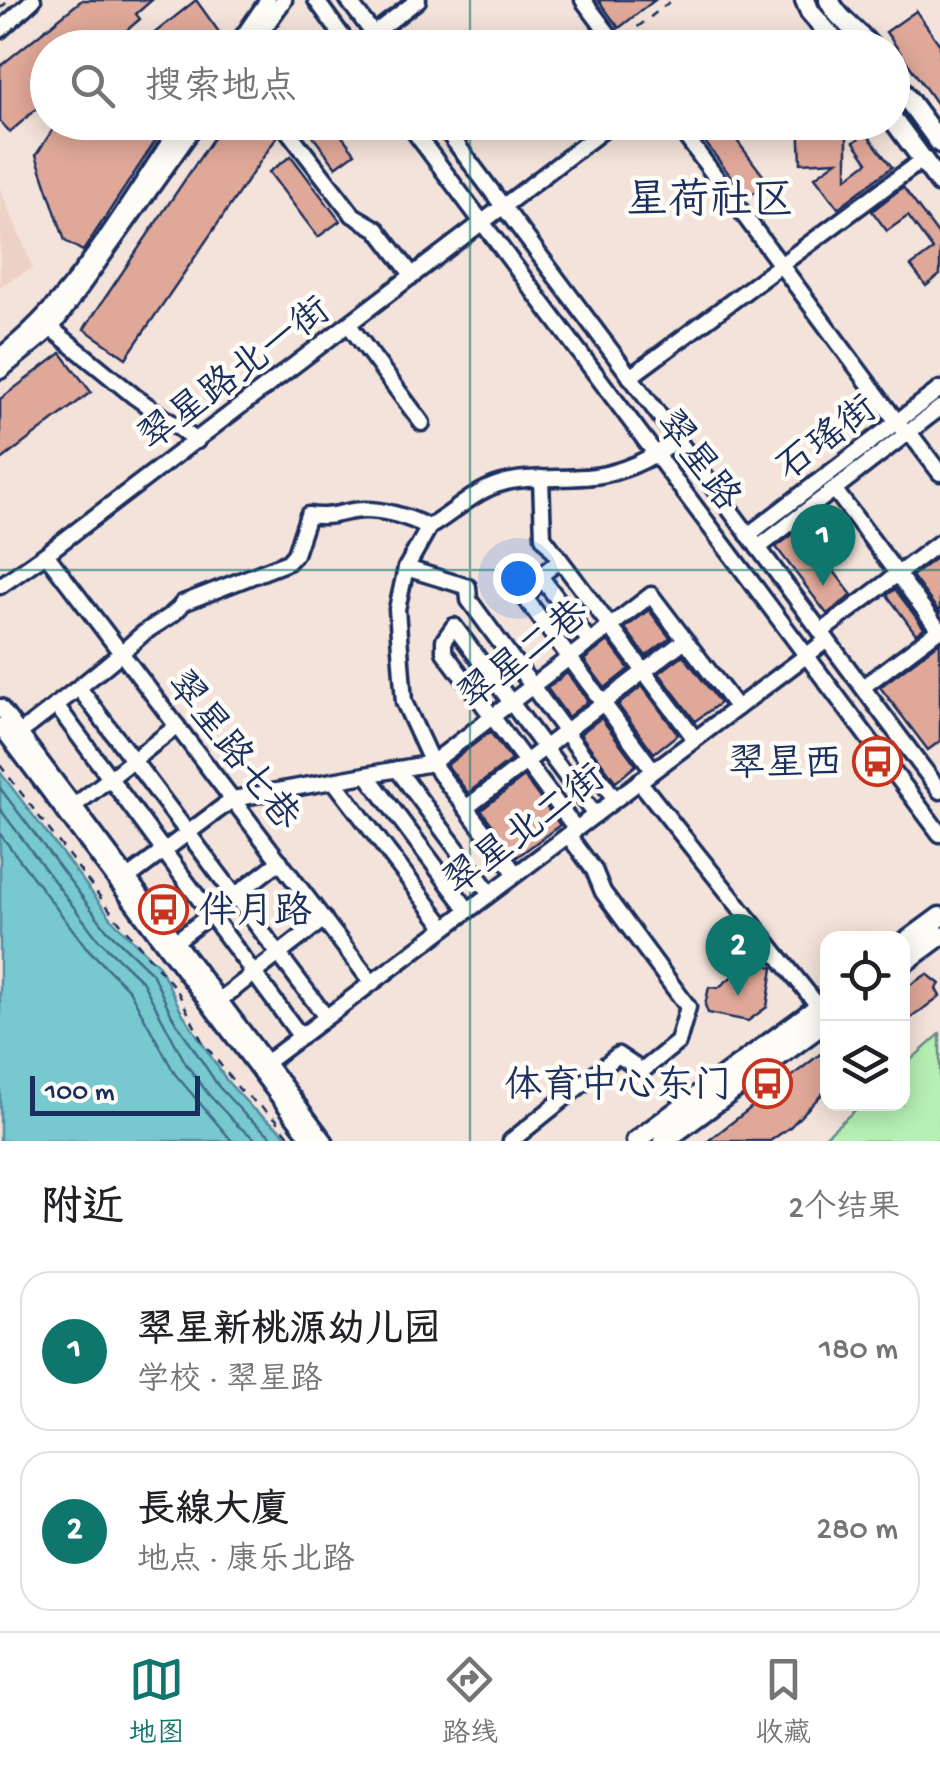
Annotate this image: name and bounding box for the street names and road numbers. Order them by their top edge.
street label: 翠星路北一街 [131,288,341,463]
street label: 石瑶街 [769,387,887,493]
street label: 翠星路 [643,402,749,521]
street label: 翠星二巷 [451,592,599,722]
street label: 翠星路七巷 [154,662,308,841]
street label: 翠星北二街 [437,757,616,908]

